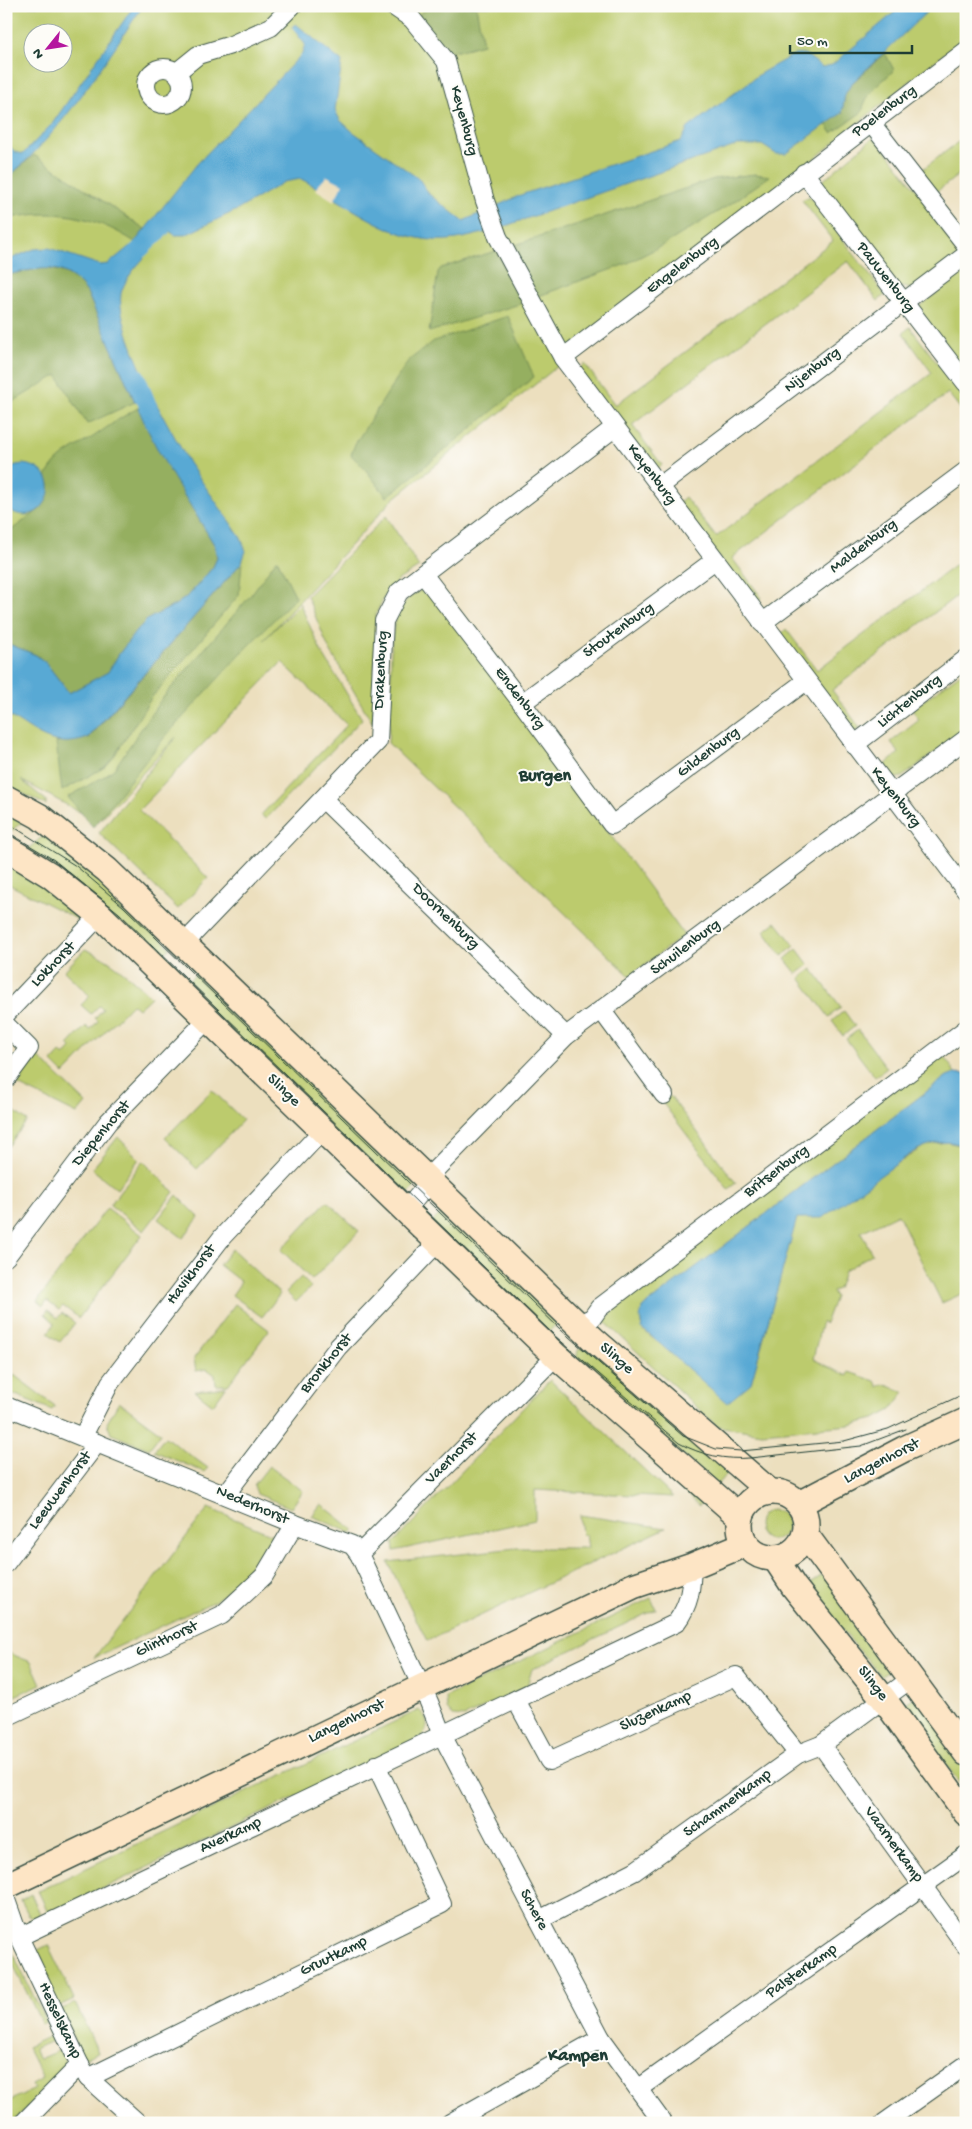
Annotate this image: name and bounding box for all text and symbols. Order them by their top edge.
north arrow [22,22,72,72]
scale bar [790,22,912,54]
text: 50 m [797,33,828,51]
text: N [29,45,49,61]
street label: Poelenburg [848,82,921,143]
street label: Keyenburg [445,84,481,158]
street label: Engelenburg [643,233,723,299]
street label: Pauwenburg [851,238,918,317]
street label: Nijenburg [781,344,845,398]
street label: Keyenburg [622,441,680,509]
street label: Maldenburg [827,516,901,578]
street label: Stoutenburg [580,599,658,663]
street label: Drakenburg [370,630,394,711]
street label: Endenburg [489,664,549,734]
street label: Lichtenburg [874,671,946,733]
street label: Gildenburg [674,723,744,783]
street label: Keyenburg [865,764,925,832]
district label: Burgen [518,766,571,787]
street label: Doornenburg [406,879,483,954]
street label: Schuilenburg [647,916,725,980]
street label: Lokhorst [28,937,81,992]
street label: Slinge [262,1070,304,1112]
street label: Diepenhorst [68,1096,136,1172]
street label: Britsenburg [740,1141,813,1203]
street label: Havikhorst [163,1240,222,1309]
street label: Bronkhorst [296,1329,358,1399]
street label: Slinge [595,1339,638,1380]
street label: Vaerhorst [421,1428,483,1490]
street label: Langenhorst [841,1434,924,1489]
street label: Leeuwenhorst [25,1447,97,1534]
street label: Nederhorst [213,1482,292,1530]
street label: Glinthorst [133,1617,202,1663]
street label: Slinge [852,1663,892,1706]
street label: Sluzenkamp [617,1687,695,1737]
street label: Langenhorst [306,1695,389,1749]
street label: Schammenkamp [680,1766,776,1842]
street label: Vaarnerkamp [859,1803,927,1887]
street label: Averkamp [197,1813,265,1858]
street label: Schere [514,1886,552,1934]
street label: Gruutkamp [297,1933,371,1981]
street label: Palsterkamp [762,1940,841,2004]
street label: Hesselskamp [33,1980,85,2062]
district label: Kampen [547,2046,608,2067]

